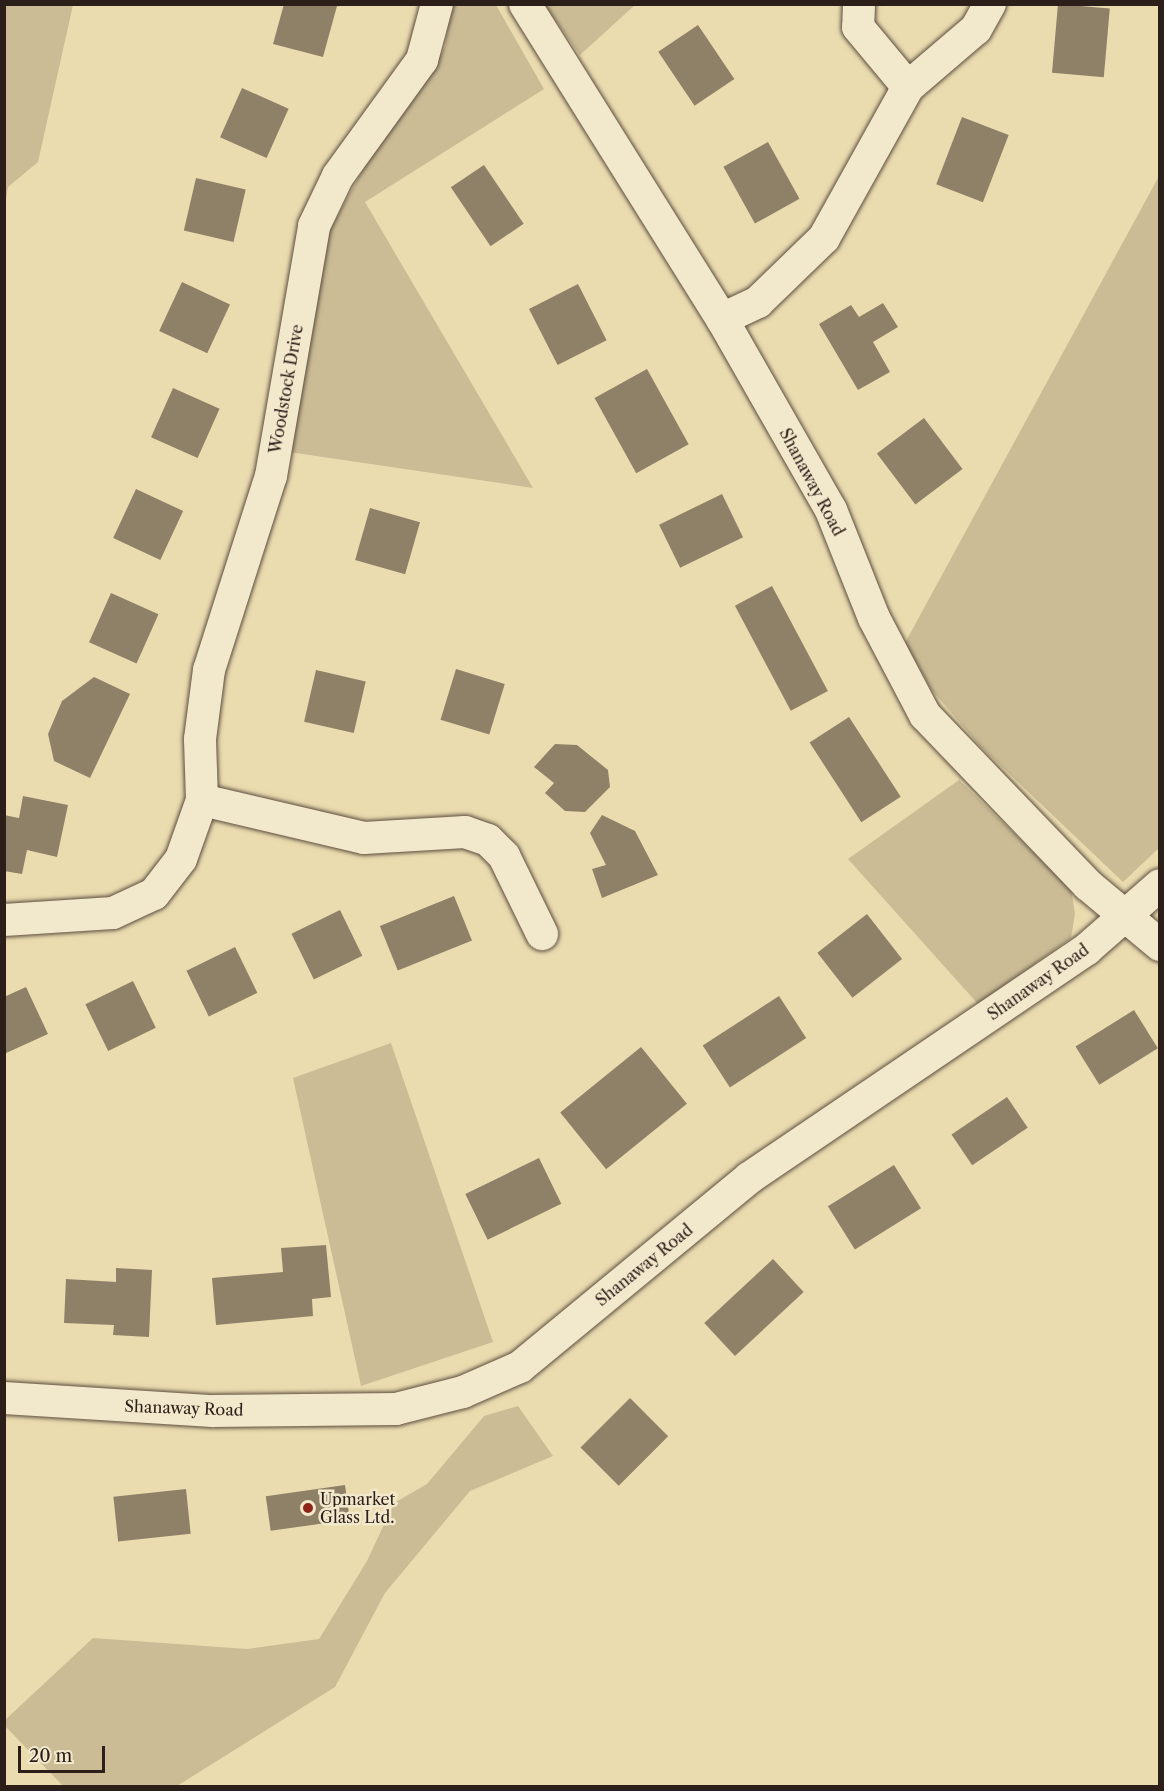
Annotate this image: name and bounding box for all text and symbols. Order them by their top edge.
street label: Woodstock Drive [265,323,307,455]
street label: Shanaway Road [775,425,849,539]
street label: Shanaway Road [983,940,1093,1024]
street label: Shanaway Road [591,1220,697,1310]
street label: Shanaway Road [124,1396,244,1420]
place label: Upmarket Glass Ltd. [320,1489,395,1527]
marker: Upmarket Glass Ltd. [301,1501,315,1515]
scale bar [21,1734,108,1772]
text: 20 m [29,1745,72,1767]

